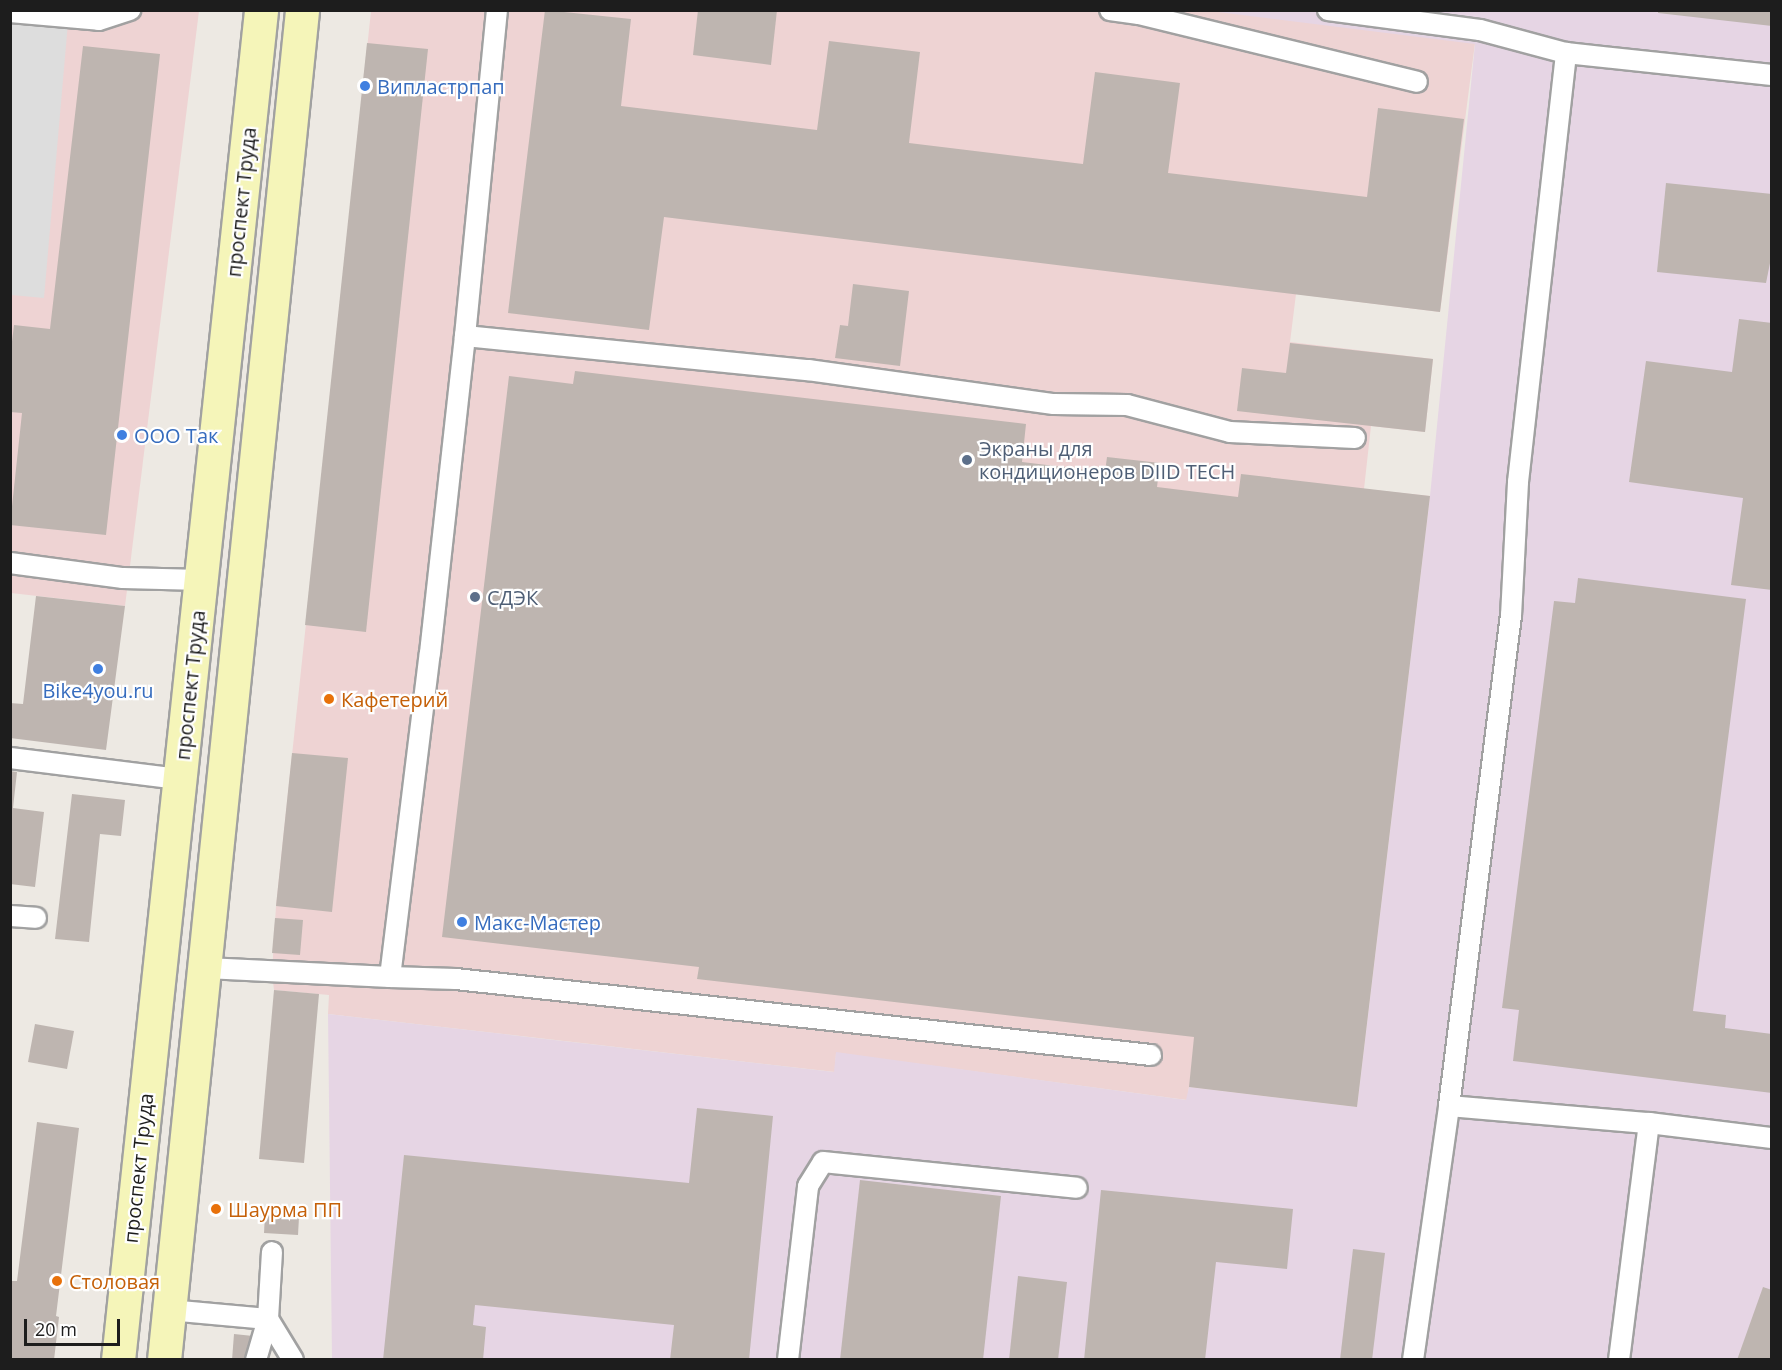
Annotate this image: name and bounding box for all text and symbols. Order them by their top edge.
place label: Випластрпап [377,74,505,98]
marker: Випластрпап [358,79,372,93]
street label: проспект Труда [221,126,261,278]
place label: ООО Так [134,423,218,447]
marker: ООО Так [115,428,129,442]
place label: Экраны для кондиционеров DIID TECH [979,436,1235,483]
marker: Экраны для кондиционеров DIID TECH [960,453,974,467]
place label: СДЭК [487,585,538,609]
marker: СДЭК [468,590,482,604]
street label: проспект Труда [170,609,210,761]
marker: Bike4you.ru [91,662,105,676]
place label: Bike4you.ru [42,678,154,702]
place label: Кафетерий [341,687,448,711]
marker: Кафетерий [322,692,336,706]
place label: Макс-Мастер [474,910,601,934]
marker: Макс-Мастер [455,915,469,929]
street label: проспект Труда [118,1092,158,1244]
place label: Шаурма ПП [228,1197,342,1221]
marker: Шаурма ПП [209,1202,223,1216]
place label: Столовая [69,1269,160,1293]
marker: Столовая [50,1274,64,1288]
scale bar [27,1307,123,1345]
text: 20 m [35,1317,77,1341]

